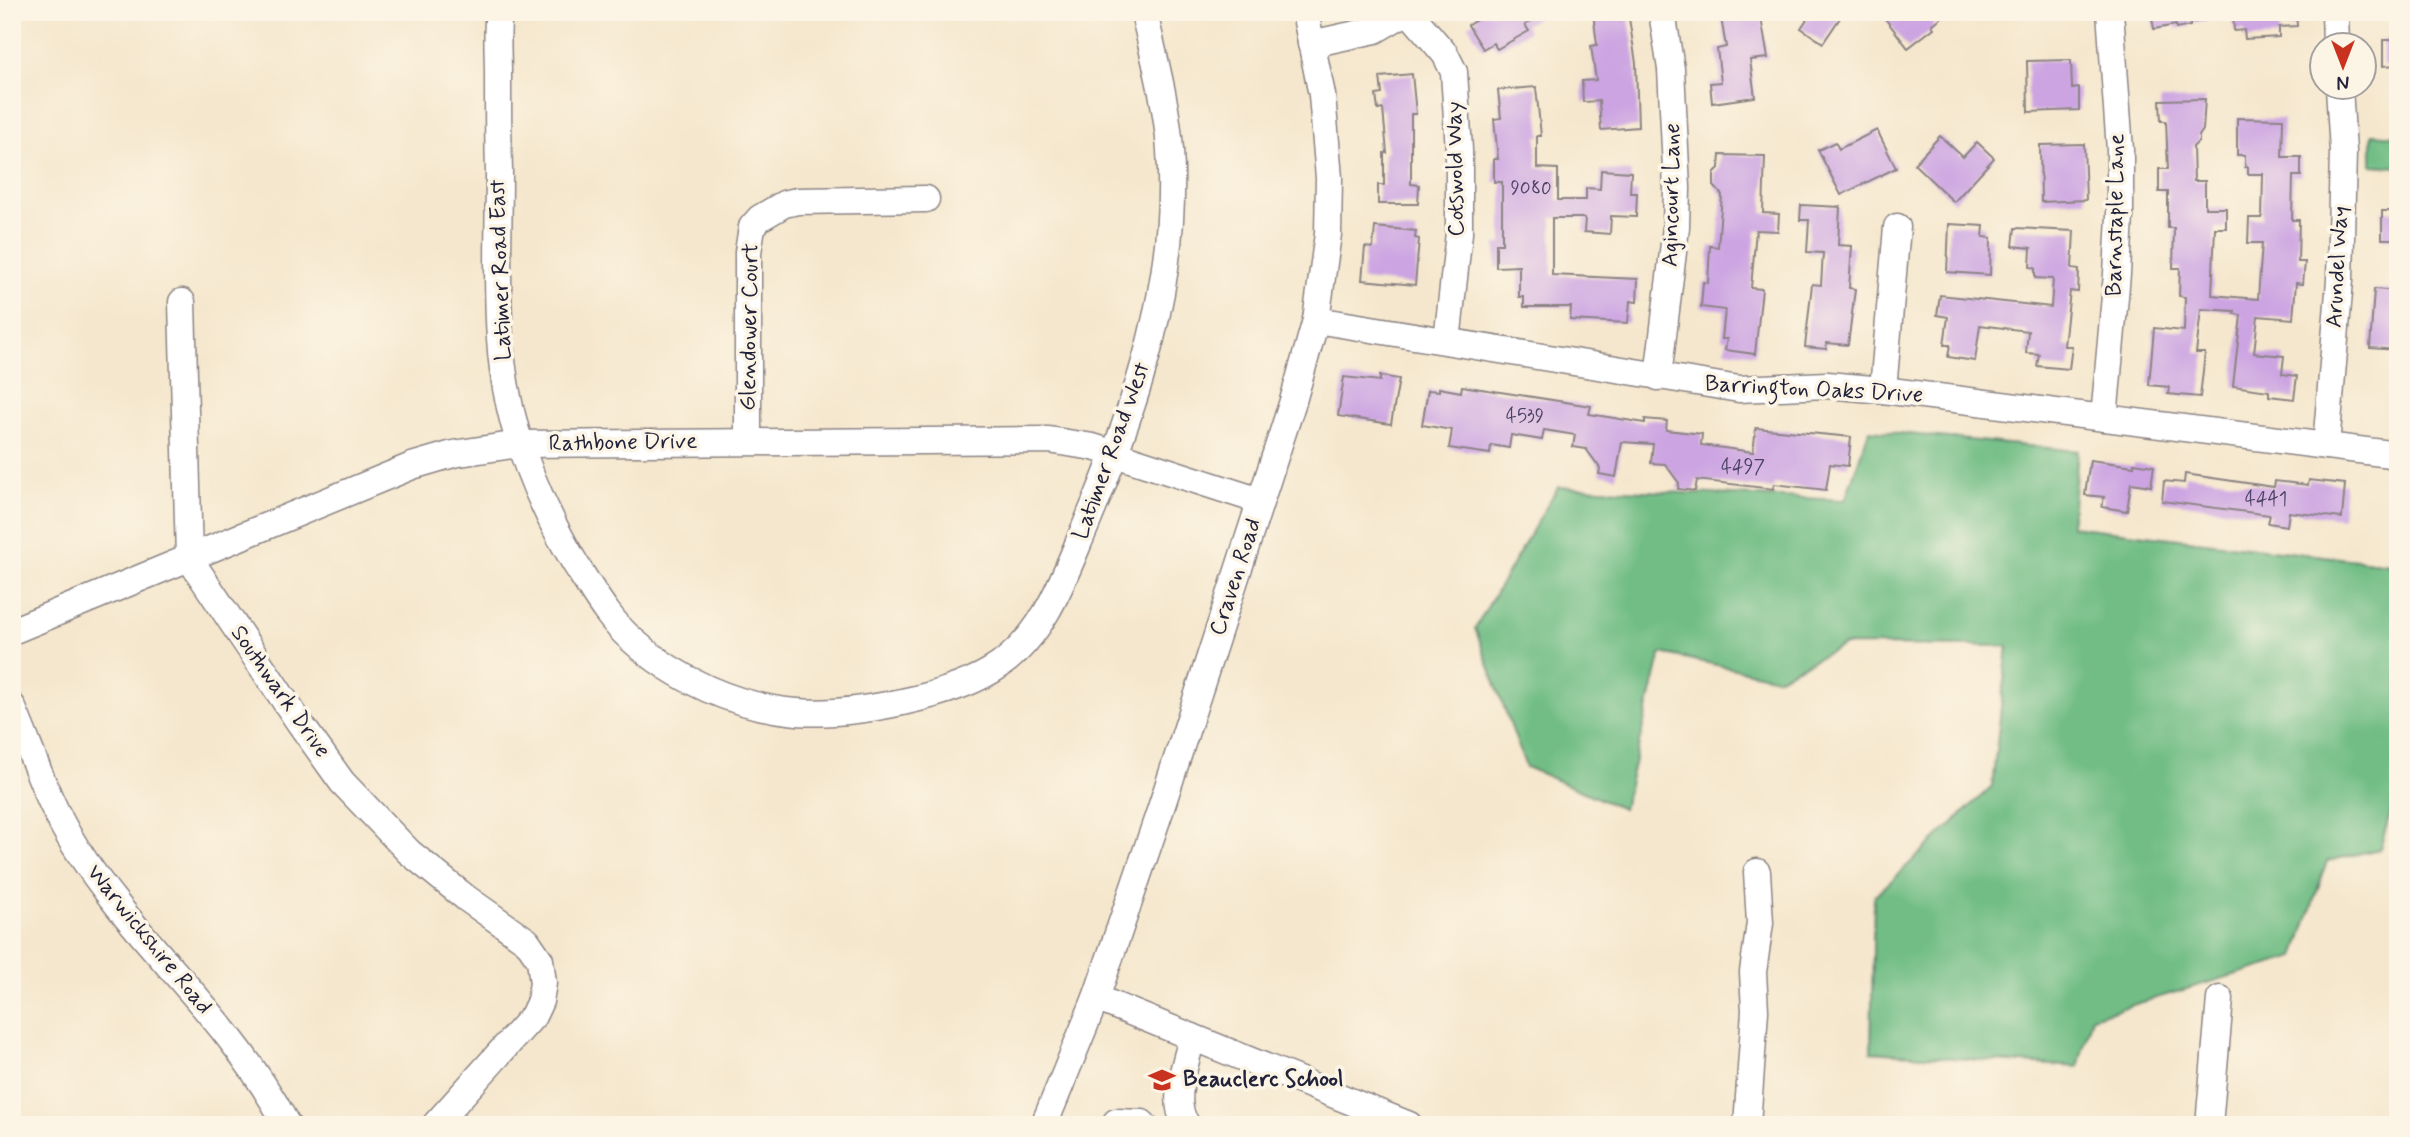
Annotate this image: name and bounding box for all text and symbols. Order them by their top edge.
north arrow [2308,32,2378,102]
text: N [2337,69,2349,94]
street label: Cotswold Way [1440,101,1472,237]
street label: Agincourt Lane [1656,123,1688,267]
street label: Barnstaple Lane [2100,133,2132,297]
house number: 9080 [1510,176,1552,201]
street label: Latimer Road East [483,179,519,361]
street label: Arundel Way [2320,205,2356,329]
street label: Glendower Court [734,243,766,411]
street label: Latimer Road West [1066,358,1158,544]
street label: Barrington Oaks Drive [1704,369,1924,413]
house number: 4539 [1506,404,1544,429]
street label: Rathbone Drive [548,427,698,459]
house number: 4497 [1721,455,1765,480]
house number: 4441 [2245,487,2287,512]
street label: Craven Road [1203,515,1269,639]
street label: Southwark Drive [223,620,337,764]
street label: Warwickshire Road [79,859,219,1021]
school or university icon: Beauclerc School [1147,1065,1177,1095]
place label: Beauclerc School [1183,1065,1344,1095]

